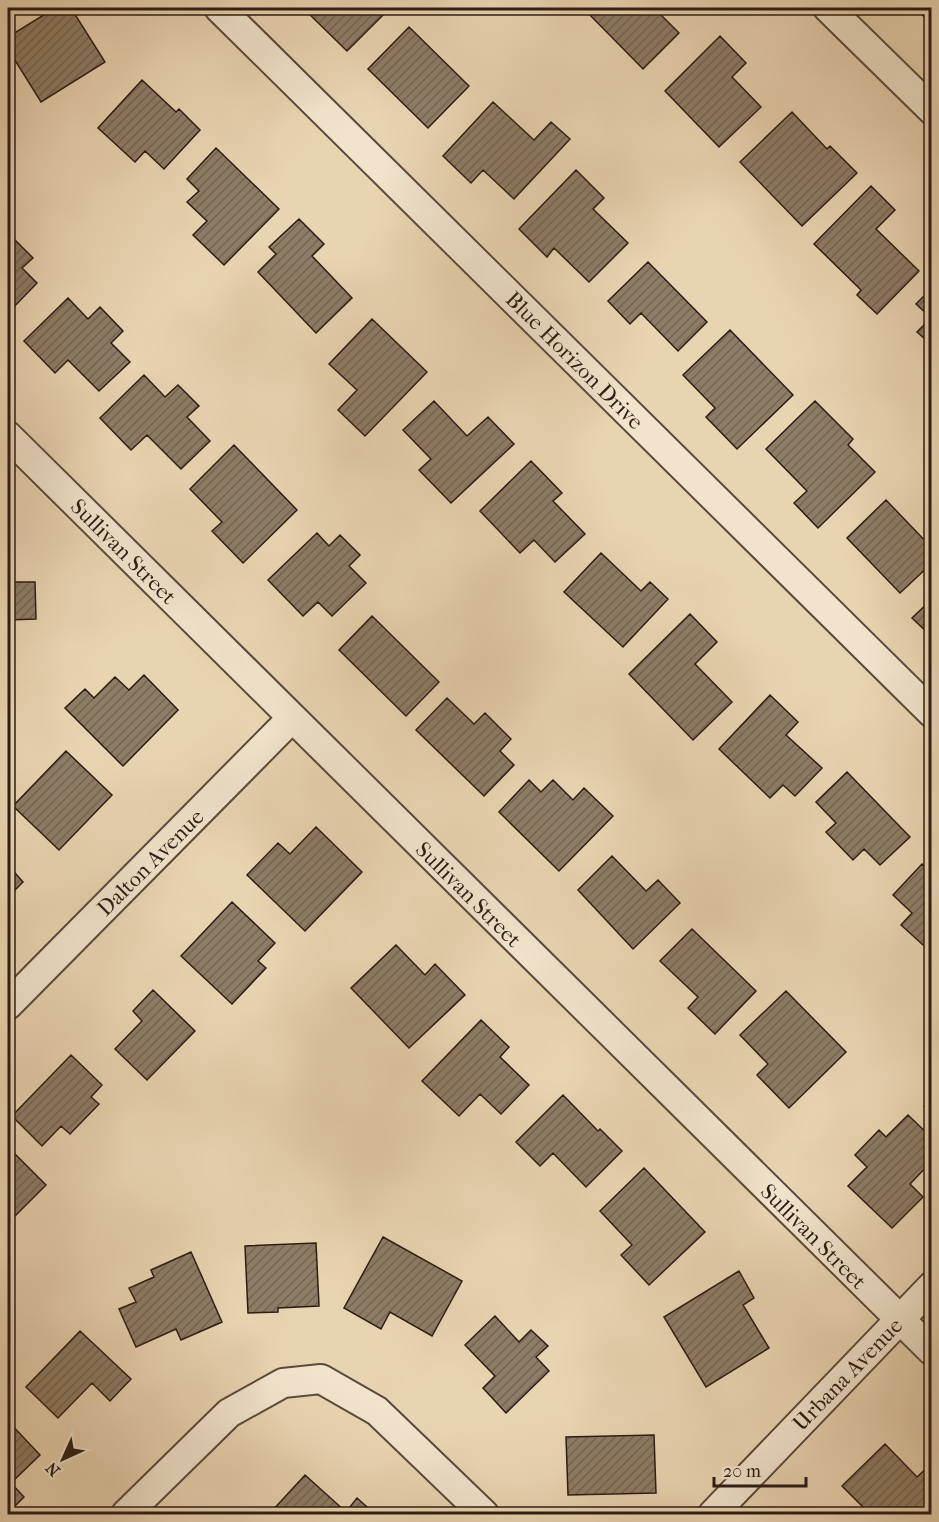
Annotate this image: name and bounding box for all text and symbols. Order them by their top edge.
street label: Blue Horizon Drive [500,286,649,435]
street label: Sullivan Street [65,494,182,610]
street label: Dalton Avenue [92,804,210,921]
street label: Sullivan Street [410,837,527,953]
street label: Sullivan Street [755,1179,872,1295]
street label: Urbana Avenue [787,1313,908,1437]
north arrow [33,1429,93,1489]
scale bar [714,1450,806,1488]
text: N [41,1458,64,1480]
text: 20 m [723,1461,761,1482]

